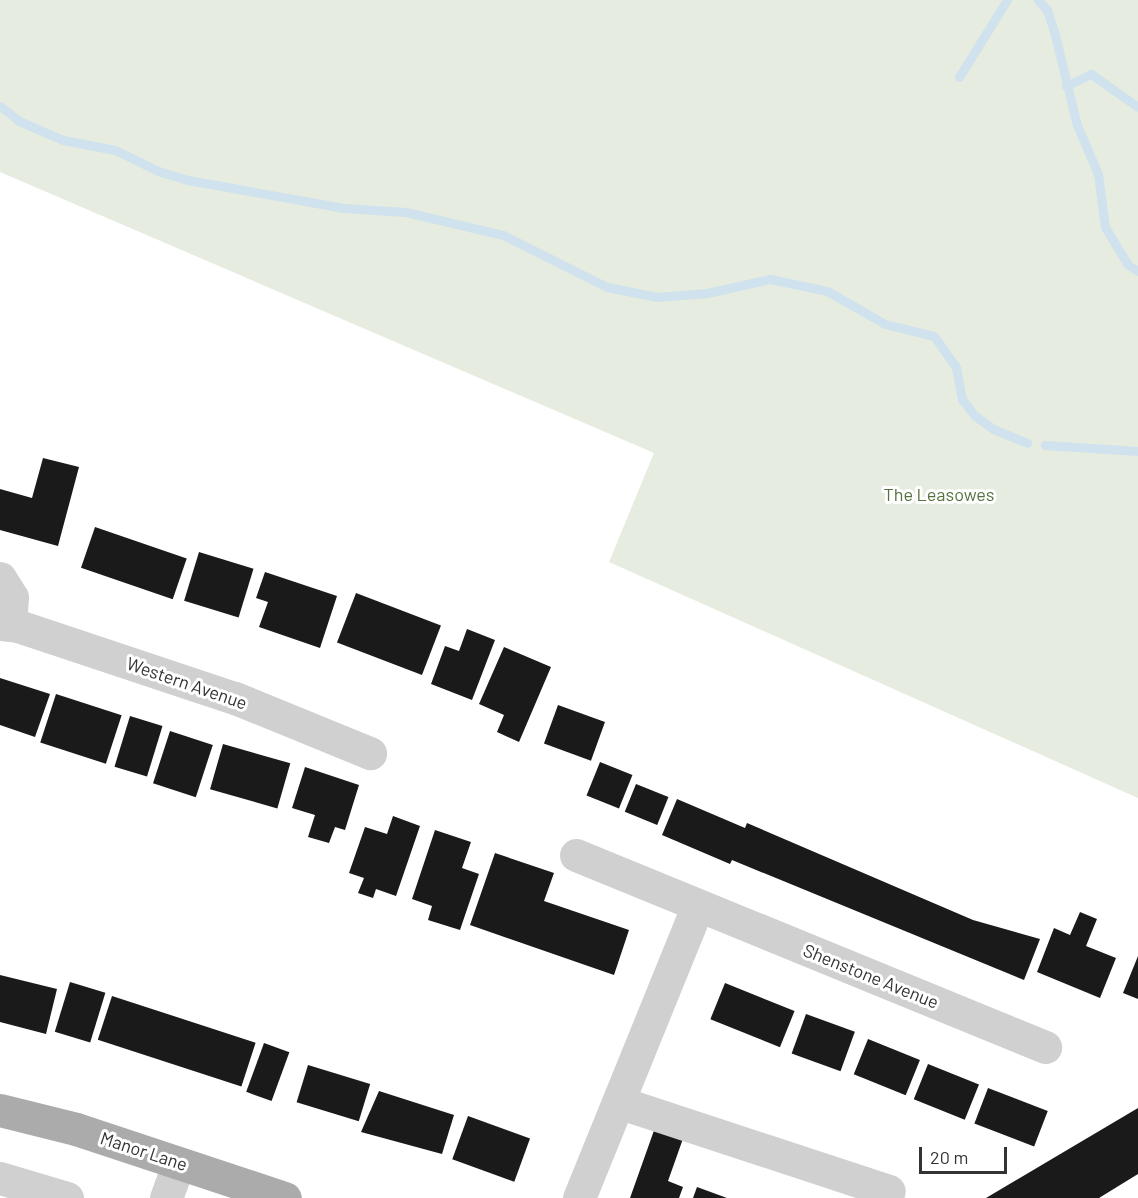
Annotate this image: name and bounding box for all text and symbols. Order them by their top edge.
park label: The Leasowes [884,483,994,505]
street label: Western Avenue [124,652,250,714]
street label: Shenstone Avenue [800,939,942,1013]
street label: Manor Lane [98,1127,190,1175]
scale bar [922,1135,1010,1173]
text: 20 m [930,1146,968,1168]

